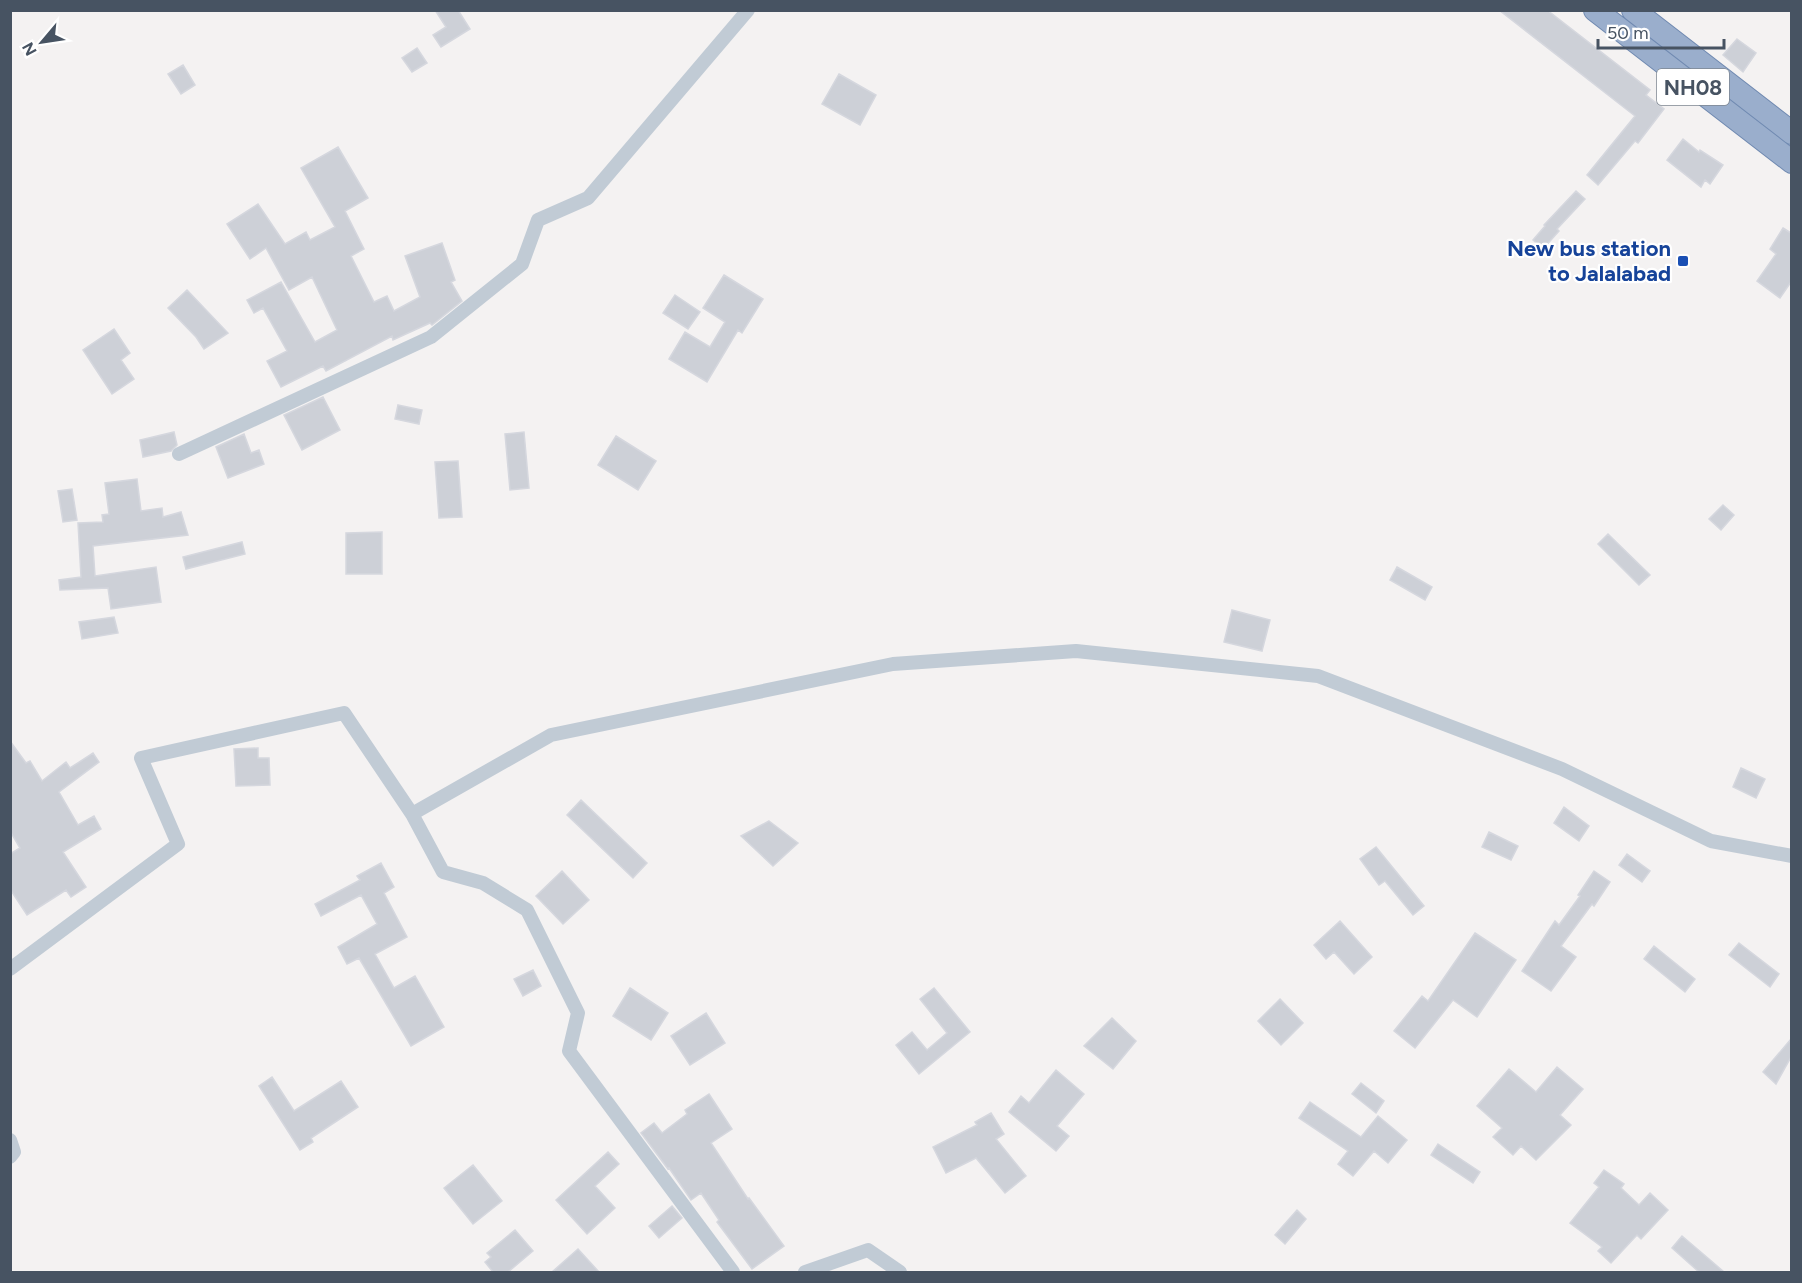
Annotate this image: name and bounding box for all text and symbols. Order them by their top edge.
north arrow [12,12,72,72]
scale bar [1598,12,1724,50]
text: 50 m [1607,22,1649,44]
text: N [18,39,41,59]
road number: NH08 [1657,69,1729,105]
place label: New bus station to Jalalabad [1507,235,1671,287]
marker: New bus station to Jalalabad [1676,254,1690,268]

